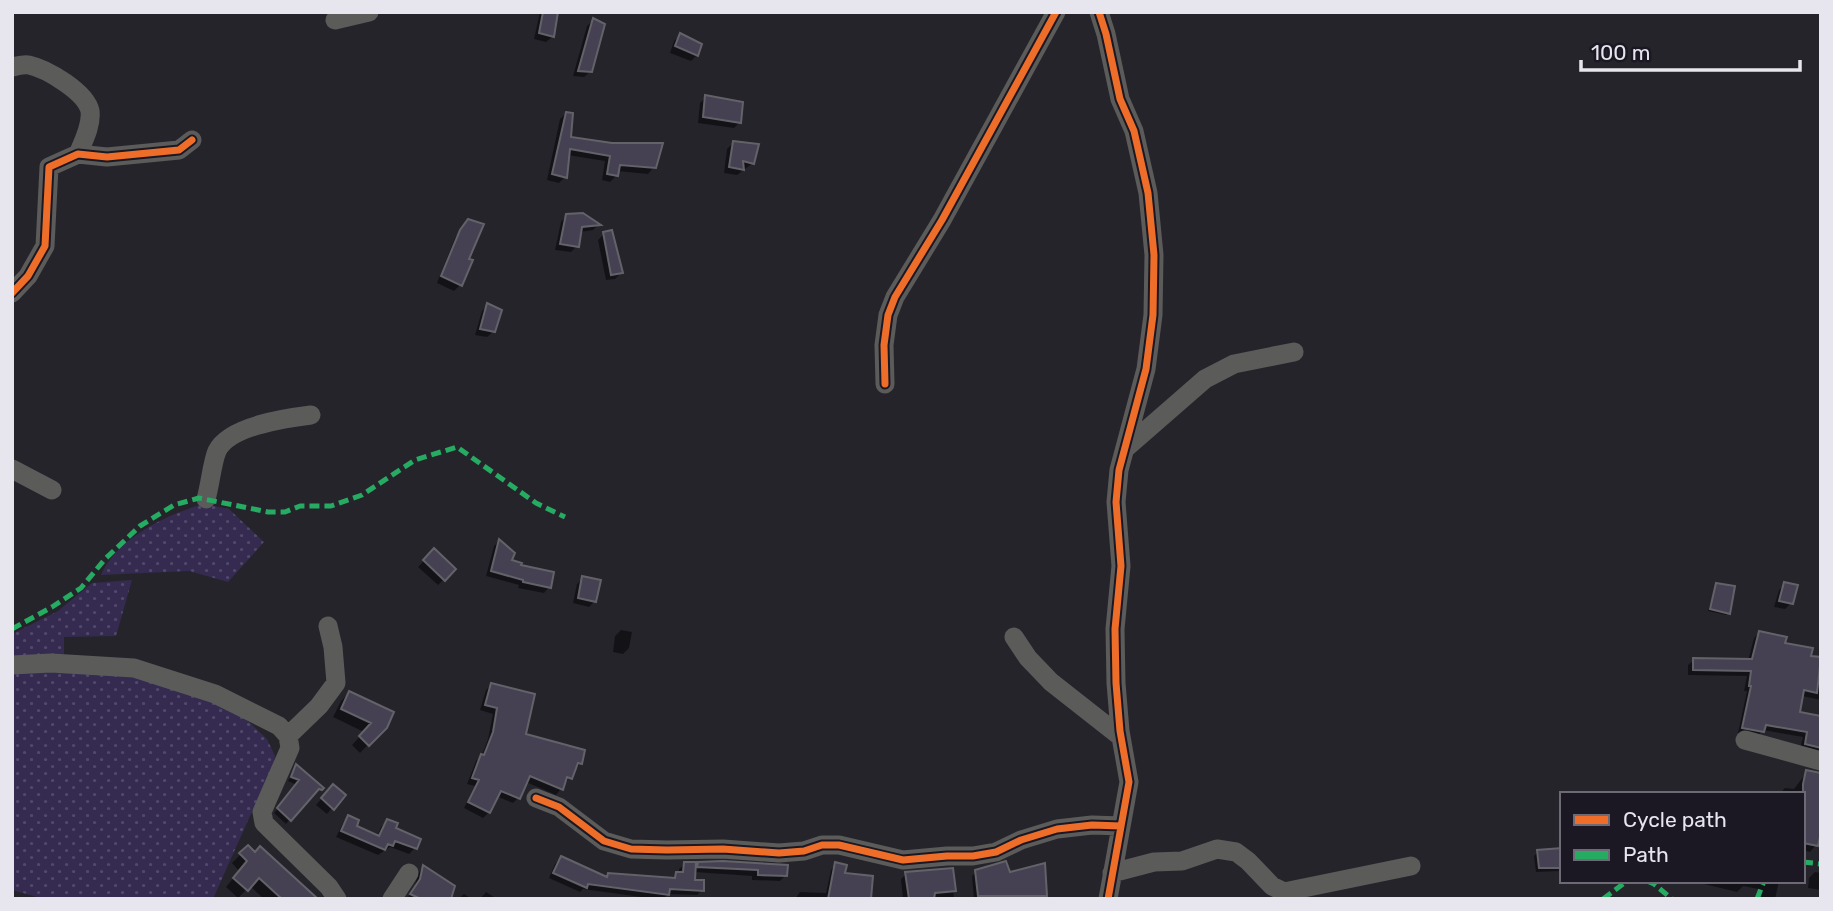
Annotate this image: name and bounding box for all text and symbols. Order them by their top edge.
scale bar [1581,28,1800,72]
text: 100 m [1591,40,1650,65]
legend [1560,792,1805,883]
text: Cycle path [1623,807,1727,832]
text: Path [1623,842,1669,867]

